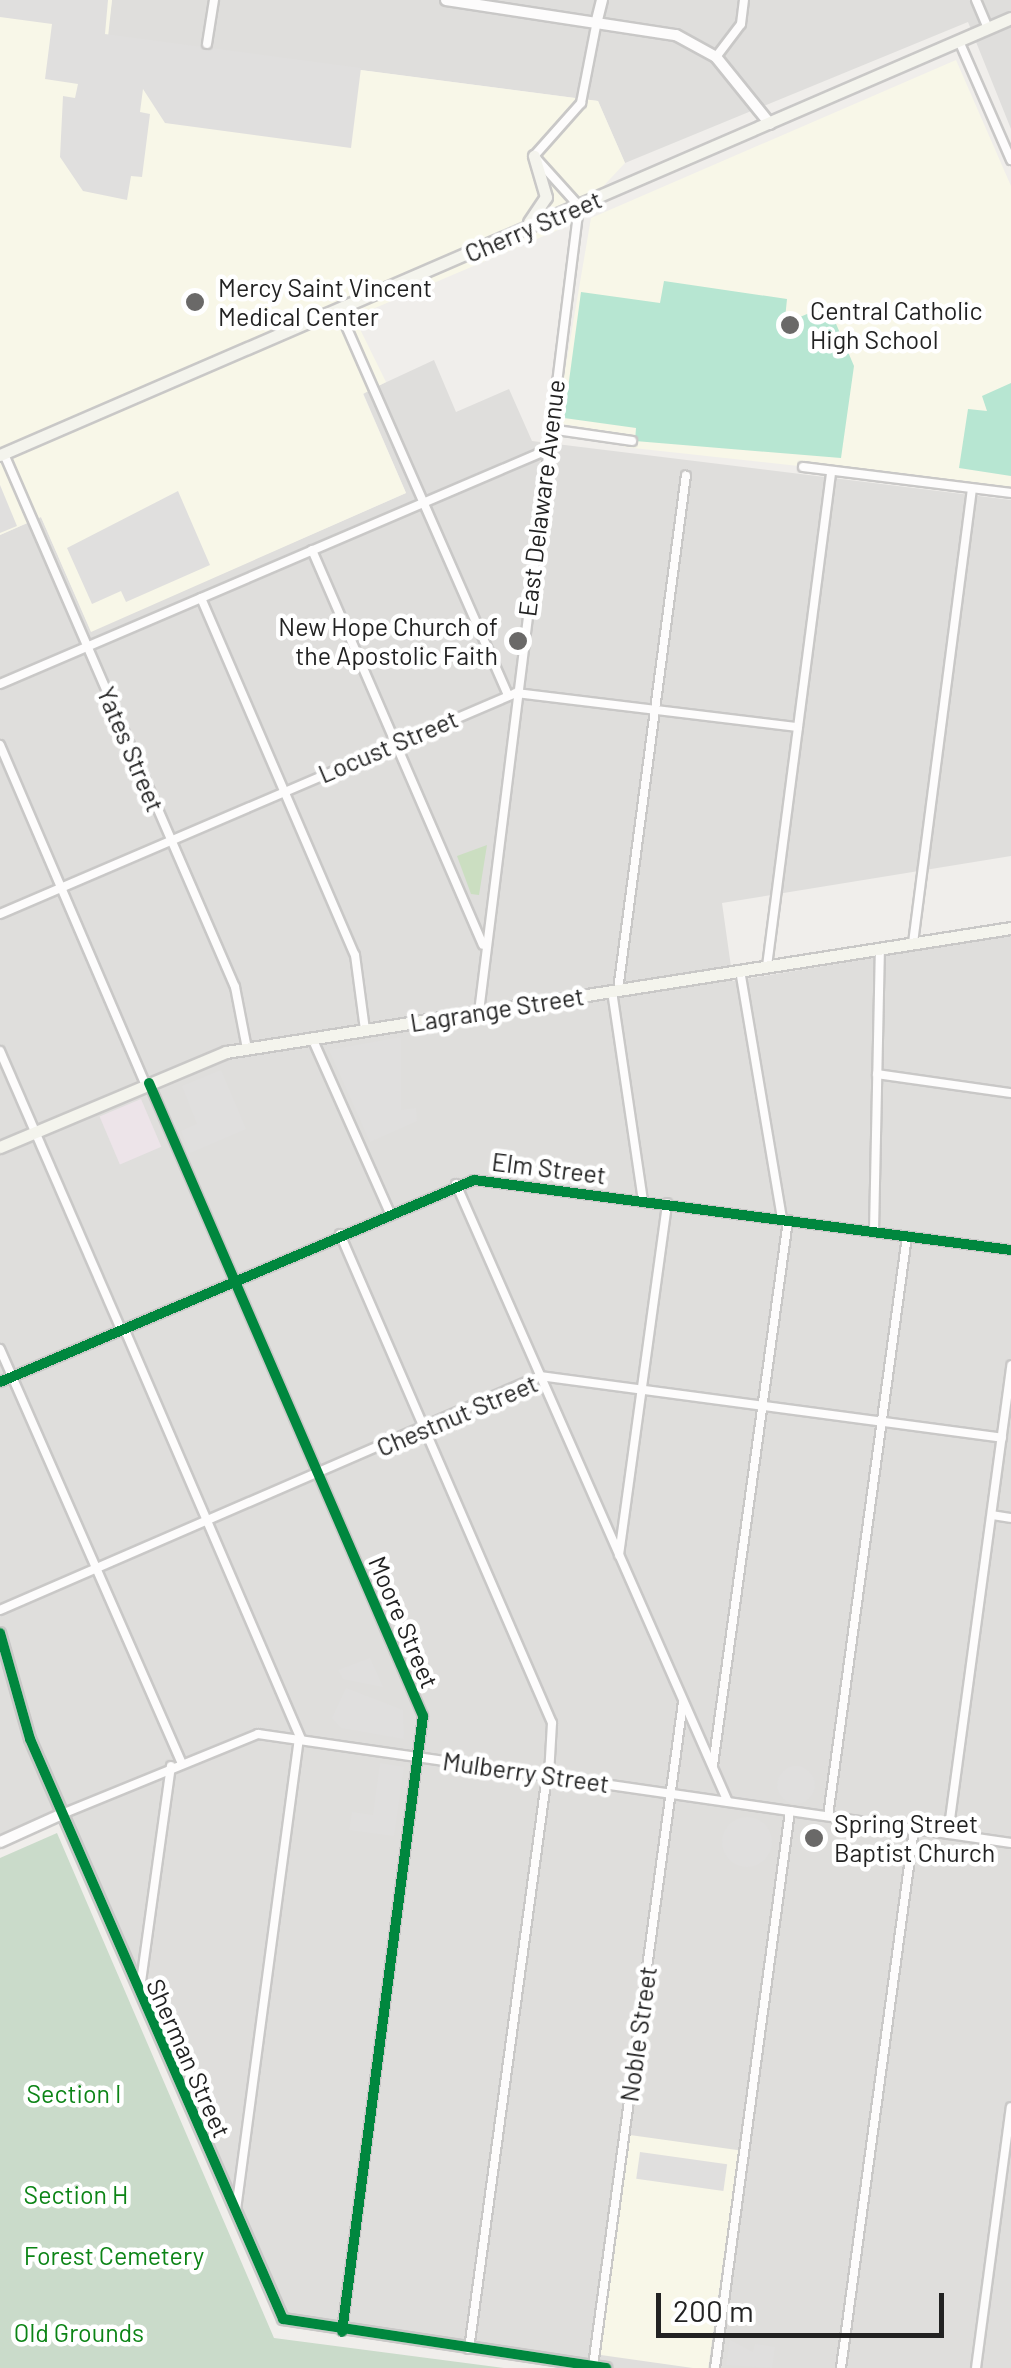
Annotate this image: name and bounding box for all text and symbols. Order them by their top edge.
street label: Cherry Street [460,184,606,268]
place label: Mercy Saint Vincent Medical Center [218,273,432,332]
marker: Mercy Saint Vincent Medical Center [182,289,208,315]
place label: Central Catholic High School [810,296,982,355]
marker: Central Catholic High School [779,314,801,336]
street label: East Delaware Avenue [512,378,570,618]
place label: New Hope Church of the Apostolic Faith [278,612,498,671]
marker: New Hope Church of the Apostolic Faith [507,630,529,652]
street label: Yates Street [91,682,171,816]
street label: Locust Street [314,703,462,789]
street label: Lagrange Street [408,980,586,1038]
street label: Elm Street [490,1146,608,1190]
street label: Chestnut Street [372,1368,542,1462]
street label: Moore Street [363,1551,445,1693]
street label: Mulberry Street [441,1745,611,1799]
place label: Spring Street Baptist Church [834,1809,995,1868]
marker: Spring Street Baptist Church [803,1827,825,1849]
street label: Noble Street [614,1964,662,2104]
street label: Sherman Street [141,1974,237,2142]
park label: Section I [27,2078,121,2108]
park label: Section H [24,2179,128,2209]
park label: Forest Cemetery [24,2240,204,2270]
scale bar [661,2273,948,2335]
text: 200 m [673,2292,754,2328]
park label: Old Grounds [14,2317,144,2347]

